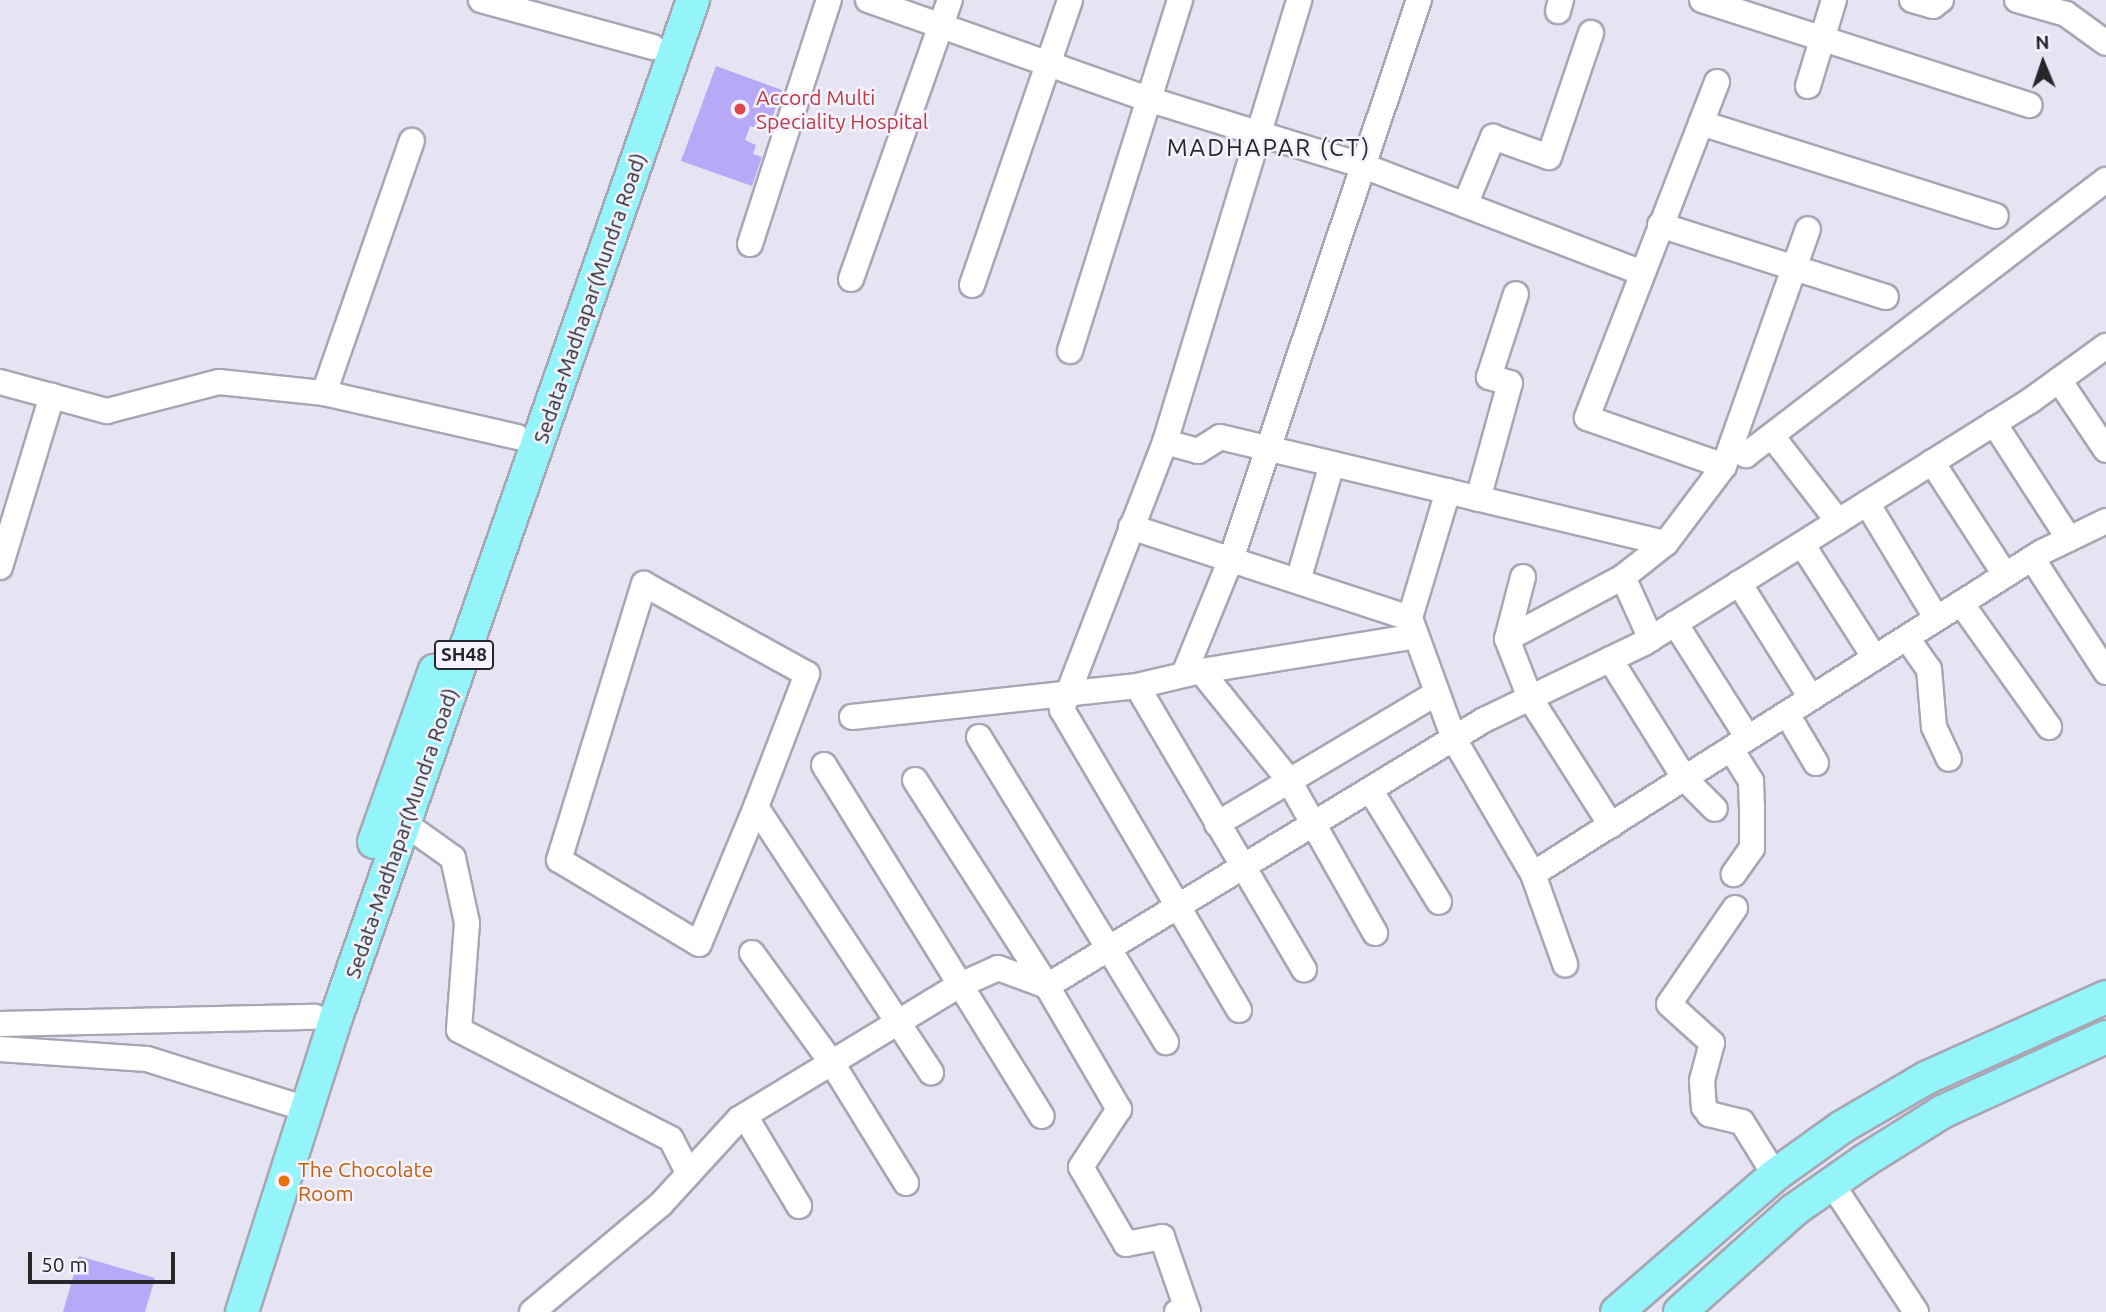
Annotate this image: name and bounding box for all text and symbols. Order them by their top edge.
north arrow [2008,28,2078,98]
text: N [2035,31,2050,53]
place label: Accord Multi Speciality Hospital [756,84,928,134]
marker: Accord Multi Speciality Hospital [730,99,750,119]
district label: MADHAPAR (CT) [1168,134,1370,162]
street label: Sedata-Madhapar(Mundra Road) [527,149,651,447]
road number: SH48 [433,640,496,670]
street label: Sedata-Madhapar(Mundra Road) [339,684,463,982]
place label: The Chocolate Room [298,1156,433,1206]
marker: The Chocolate Room [276,1173,292,1189]
scale bar [32,1238,178,1282]
text: 50 m [41,1252,88,1276]

